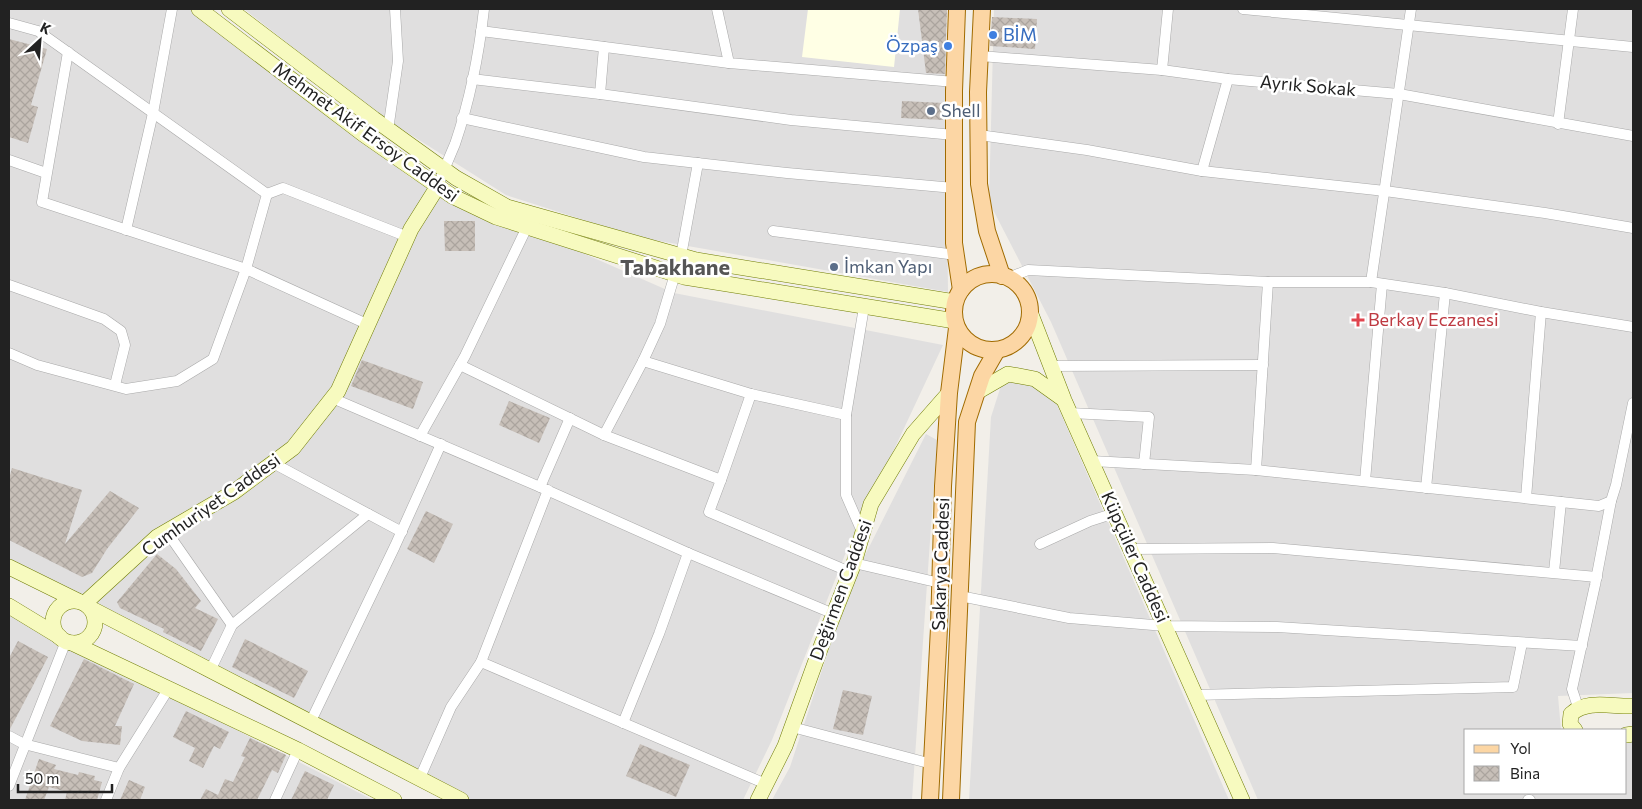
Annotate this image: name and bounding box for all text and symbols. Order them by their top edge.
north arrow [15,15,65,65]
text: K [38,18,54,38]
place label: BİM [1003,23,1037,45]
marker: BİM [987,29,999,41]
place label: Özpaş [886,34,938,56]
marker: Özpaş [942,40,954,52]
street label: Mehmet Akif Ersoy Caddesi [269,56,464,206]
street label: Ayrık Sokak [1259,70,1357,100]
place label: Shell [941,99,981,121]
marker: Shell [925,105,937,117]
district label: Tabakhane [620,253,730,280]
place label: İmkan Yapı [844,255,932,277]
marker: İmkan Yapı [828,261,840,273]
place label: Berkay Eczanesi [1368,308,1499,330]
marker: Berkay Eczanesi [1352,314,1364,326]
street label: Cumhuriyet Caddesi [137,448,284,560]
street label: Küpçüler Caddesi [1097,488,1175,626]
street label: Sakarya Caddesi [927,497,953,631]
street label: Değirmen Caddesi [804,516,876,663]
legend [1464,729,1627,794]
text: Yol [1510,739,1531,757]
scale bar [18,762,111,794]
text: Bina [1510,764,1540,782]
text: 50 m [25,769,59,787]

